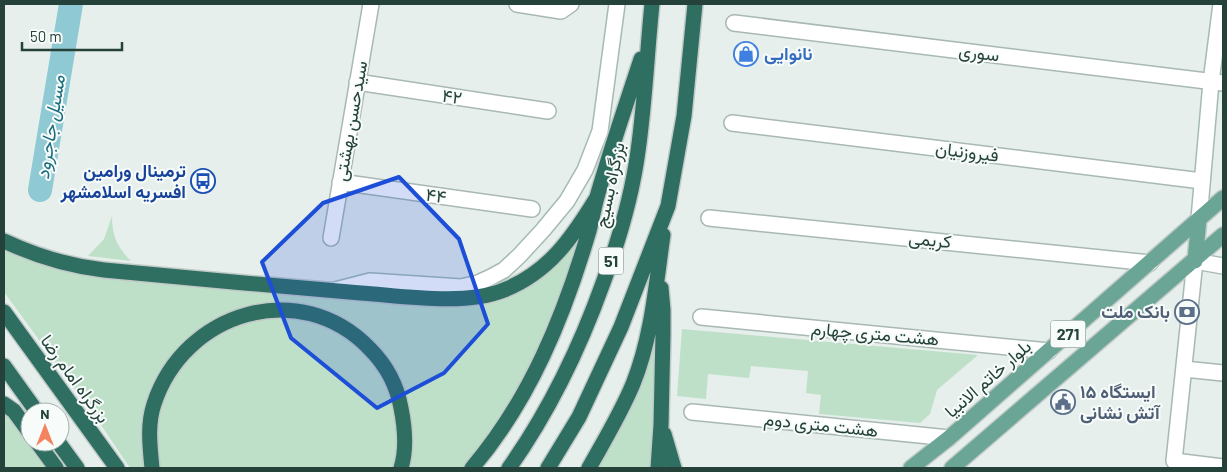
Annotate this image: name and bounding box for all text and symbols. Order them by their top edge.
scale bar [22,20,122,52]
text: 50 m [30,27,62,45]
street label: سوری [957,39,1001,66]
shop icon: نانوایی [733,41,759,67]
place label: نانوایی [764,42,812,65]
street label: سیدحسن بهشتی [329,59,372,183]
water label: مسیل جاجرود [30,72,70,181]
street label: ۴۲ [441,84,464,108]
street label: فیروزنیان [934,136,1000,167]
street label: بزرگراه بسیج [589,140,631,230]
place label: ترمینال ورامین افسریه اسلامشهر [60,159,186,203]
bus stop icon: ترمینال ورامین افسریه اسلامشهر [190,168,216,194]
street label: ۴۴ [424,183,448,207]
street label: کریمی [908,226,953,253]
road number: 51 [598,248,624,274]
bank icon: بانک ملت [1174,299,1200,325]
place label: بانک ملت [1101,300,1170,323]
street label: هشت متری چهارم [810,316,940,352]
road number: 271 [1050,320,1086,348]
street label: بزرگراه امام رضا [35,330,115,428]
street label: بلوار خاتم الانبیا [940,335,1036,423]
place label: ایستگاه ۱۵ آتش نشانی [1080,380,1161,424]
public building icon: ایستگاه ۱۵ آتش نشانی [1050,389,1076,415]
north arrow [20,402,70,452]
text: N [40,405,50,422]
street label: هشت متری دوم [763,407,879,443]

